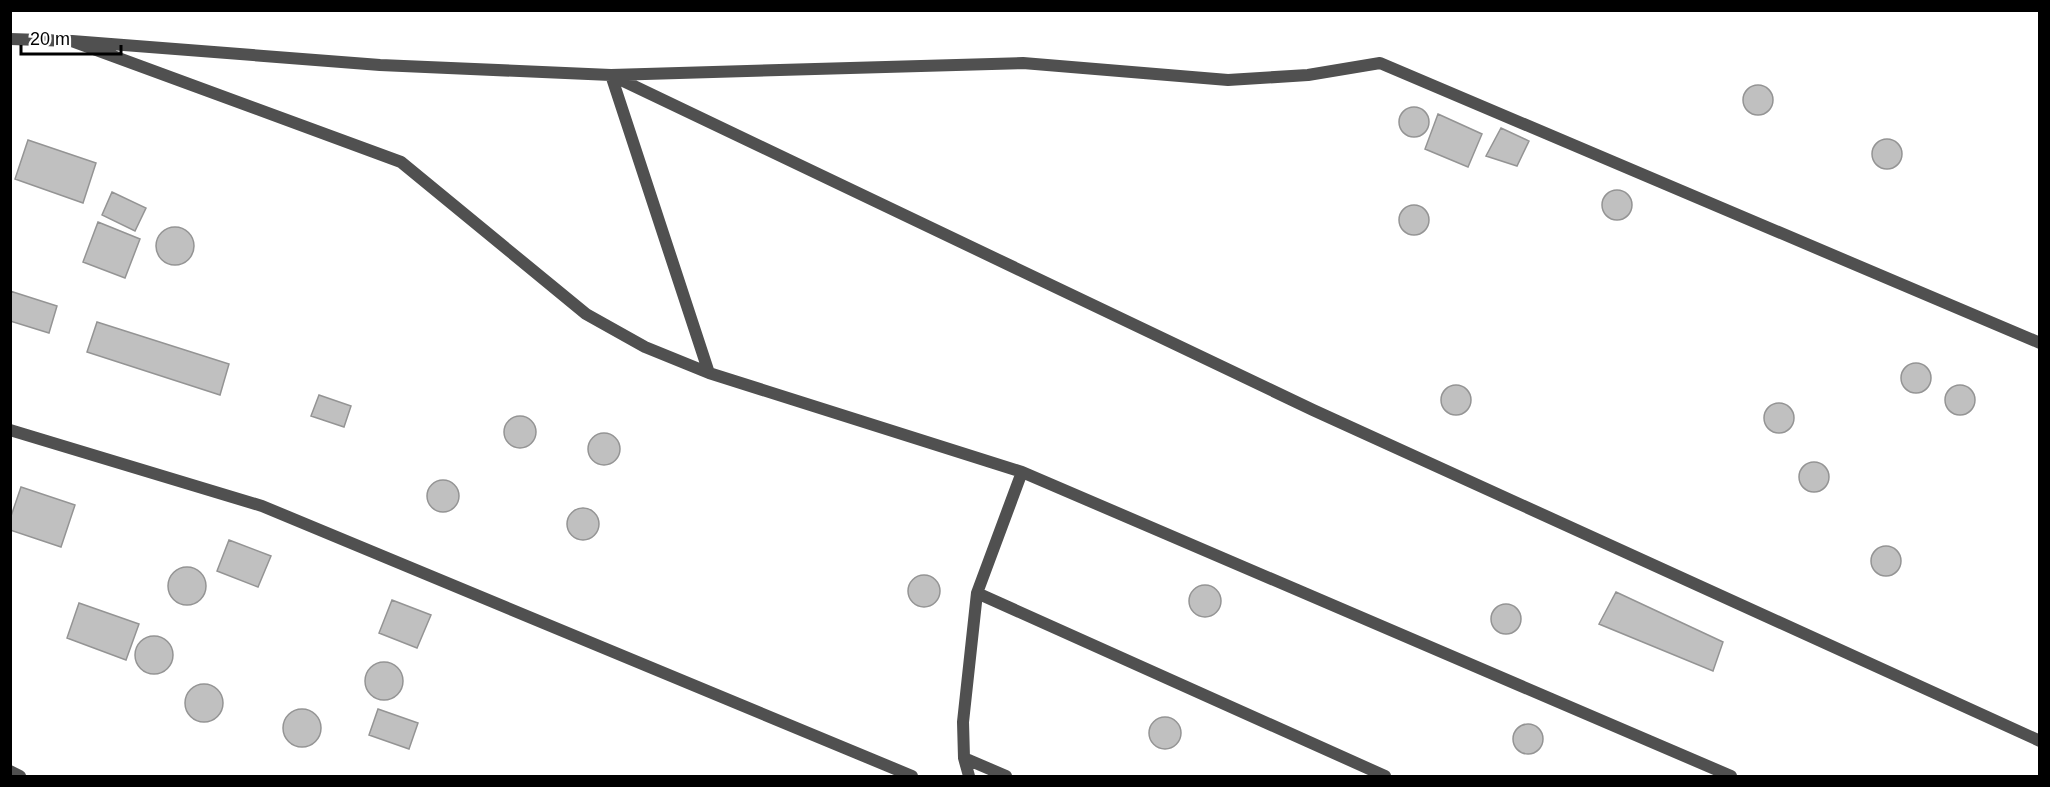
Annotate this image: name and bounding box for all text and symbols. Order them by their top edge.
scale bar [21,18,122,56]
text: 20 m [30,29,70,49]

